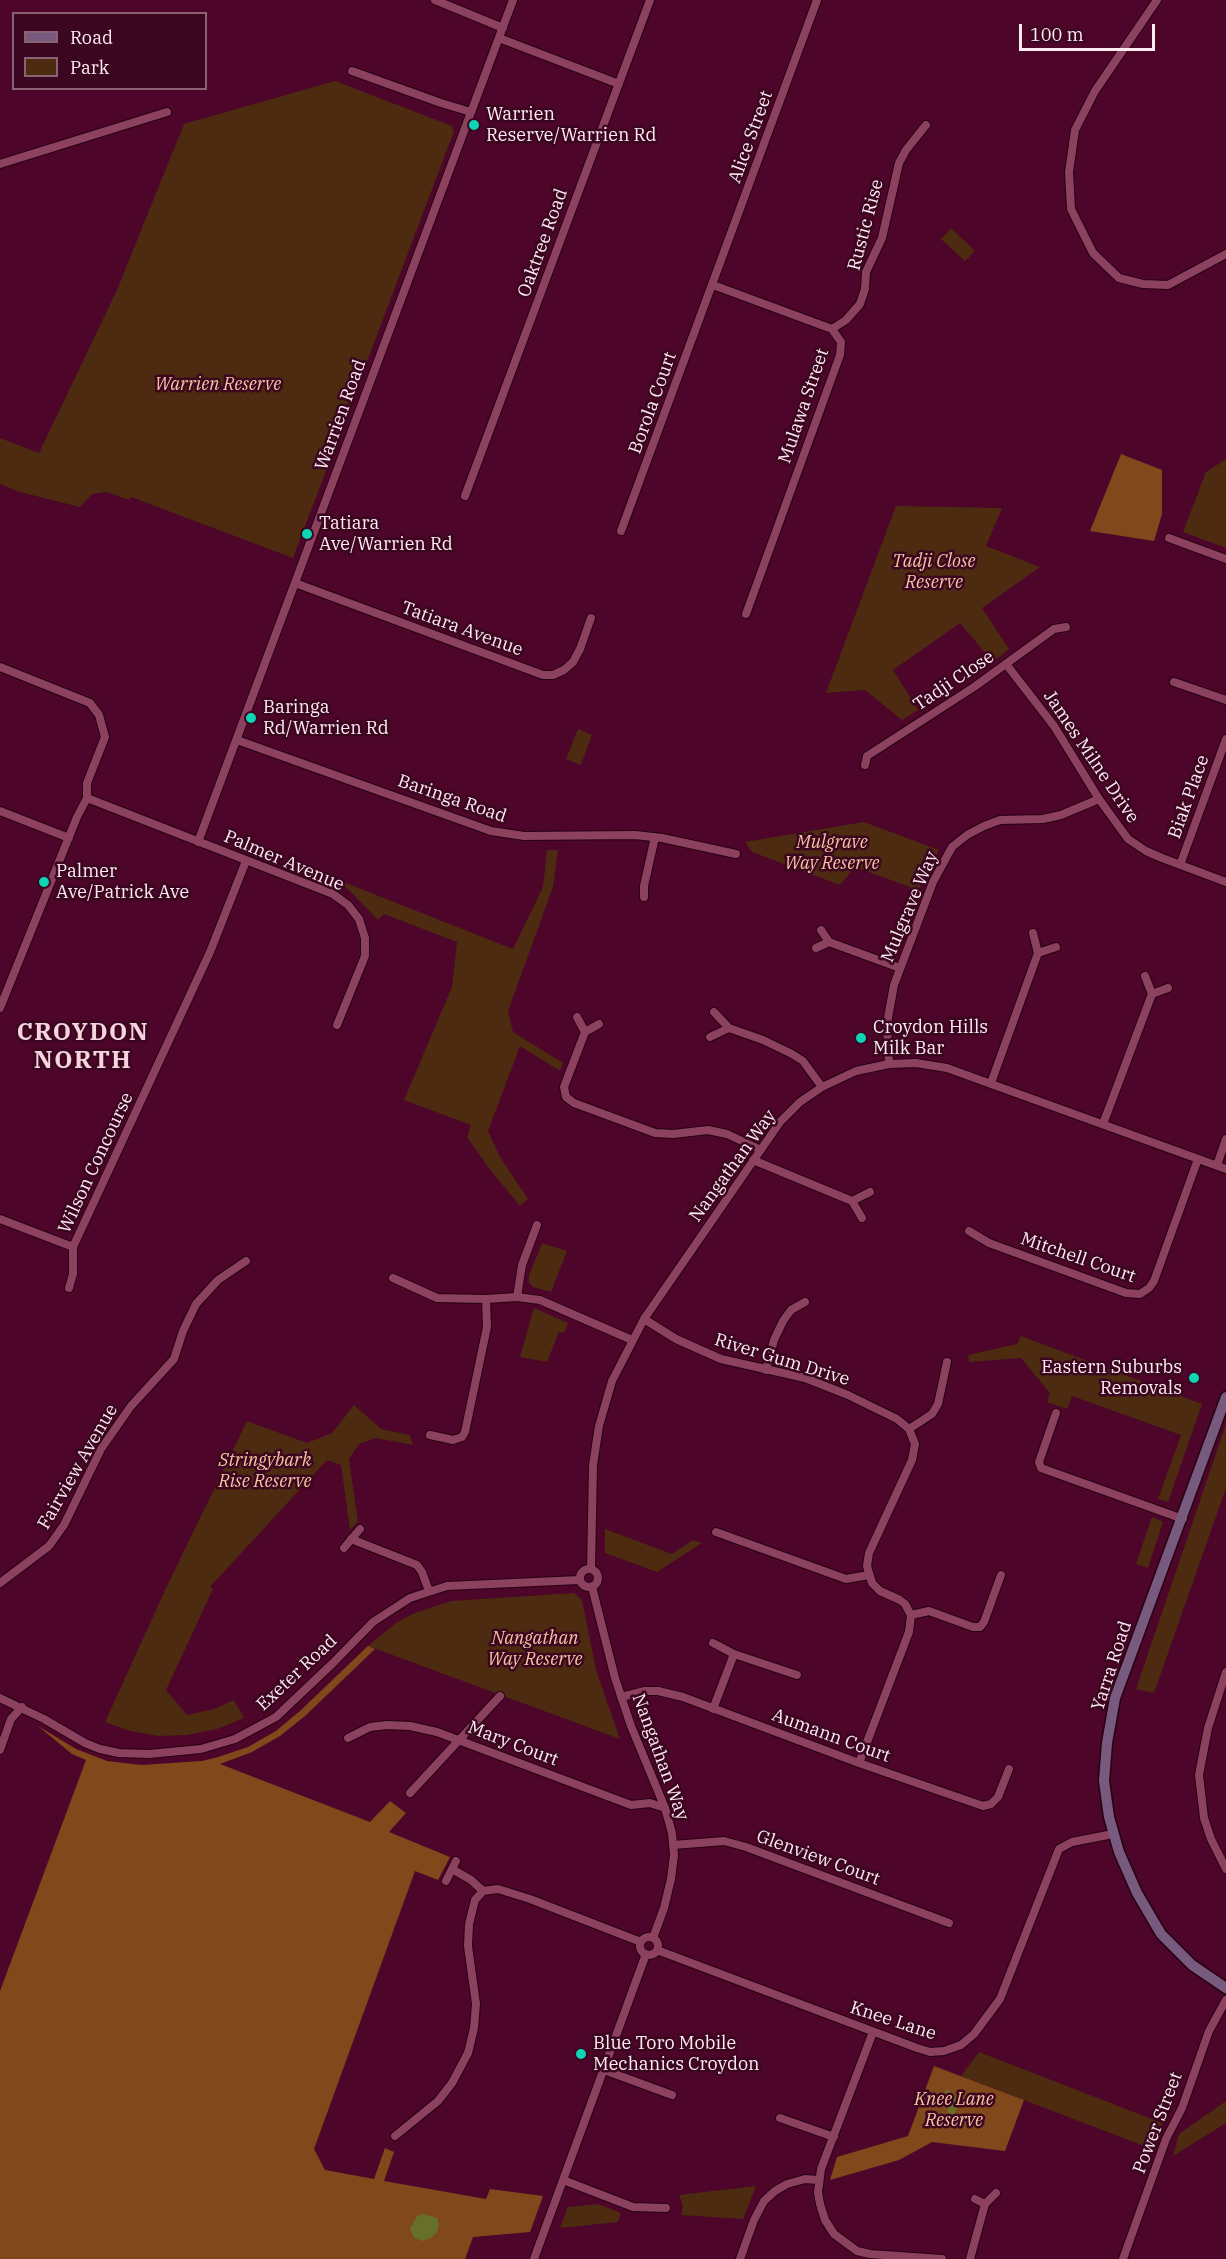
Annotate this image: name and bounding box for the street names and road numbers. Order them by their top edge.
street label: Alice Street [724,88,778,186]
street label: Rustic Rise [843,177,889,273]
street label: Oaktree Road [513,186,573,300]
street label: Mulawa Street [774,346,834,466]
street label: Borola Court [625,349,681,457]
street label: Warrien Road [311,357,371,473]
street label: Tatiara Avenue [398,597,526,661]
street label: Tadji Close [910,646,998,716]
street label: James Milne Drive [1039,687,1143,827]
street label: Biak Place [1164,752,1214,842]
street label: Baringa Road [395,770,509,828]
street label: Palmer Avenue [221,826,347,896]
street label: Mulgrave Way [877,848,943,966]
street label: Wilson Concourse [54,1089,138,1237]
street label: Nangathan Way [685,1106,781,1226]
street label: Mitchell Court [1018,1228,1138,1288]
street label: River Gum Drive [712,1329,852,1391]
street label: Fairview Avenue [33,1401,123,1533]
street label: Yarra Road [1087,1619,1137,1713]
street label: Exeter Road [252,1630,342,1716]
street label: Nangathan Way [627,1691,693,1823]
street label: Aumann Court [769,1705,893,1767]
street label: Mary Court [465,1717,561,1771]
street label: Glenview Court [753,1826,883,1890]
street label: Knee Lane [847,1997,939,2045]
street label: Power Street [1129,2069,1187,2177]

